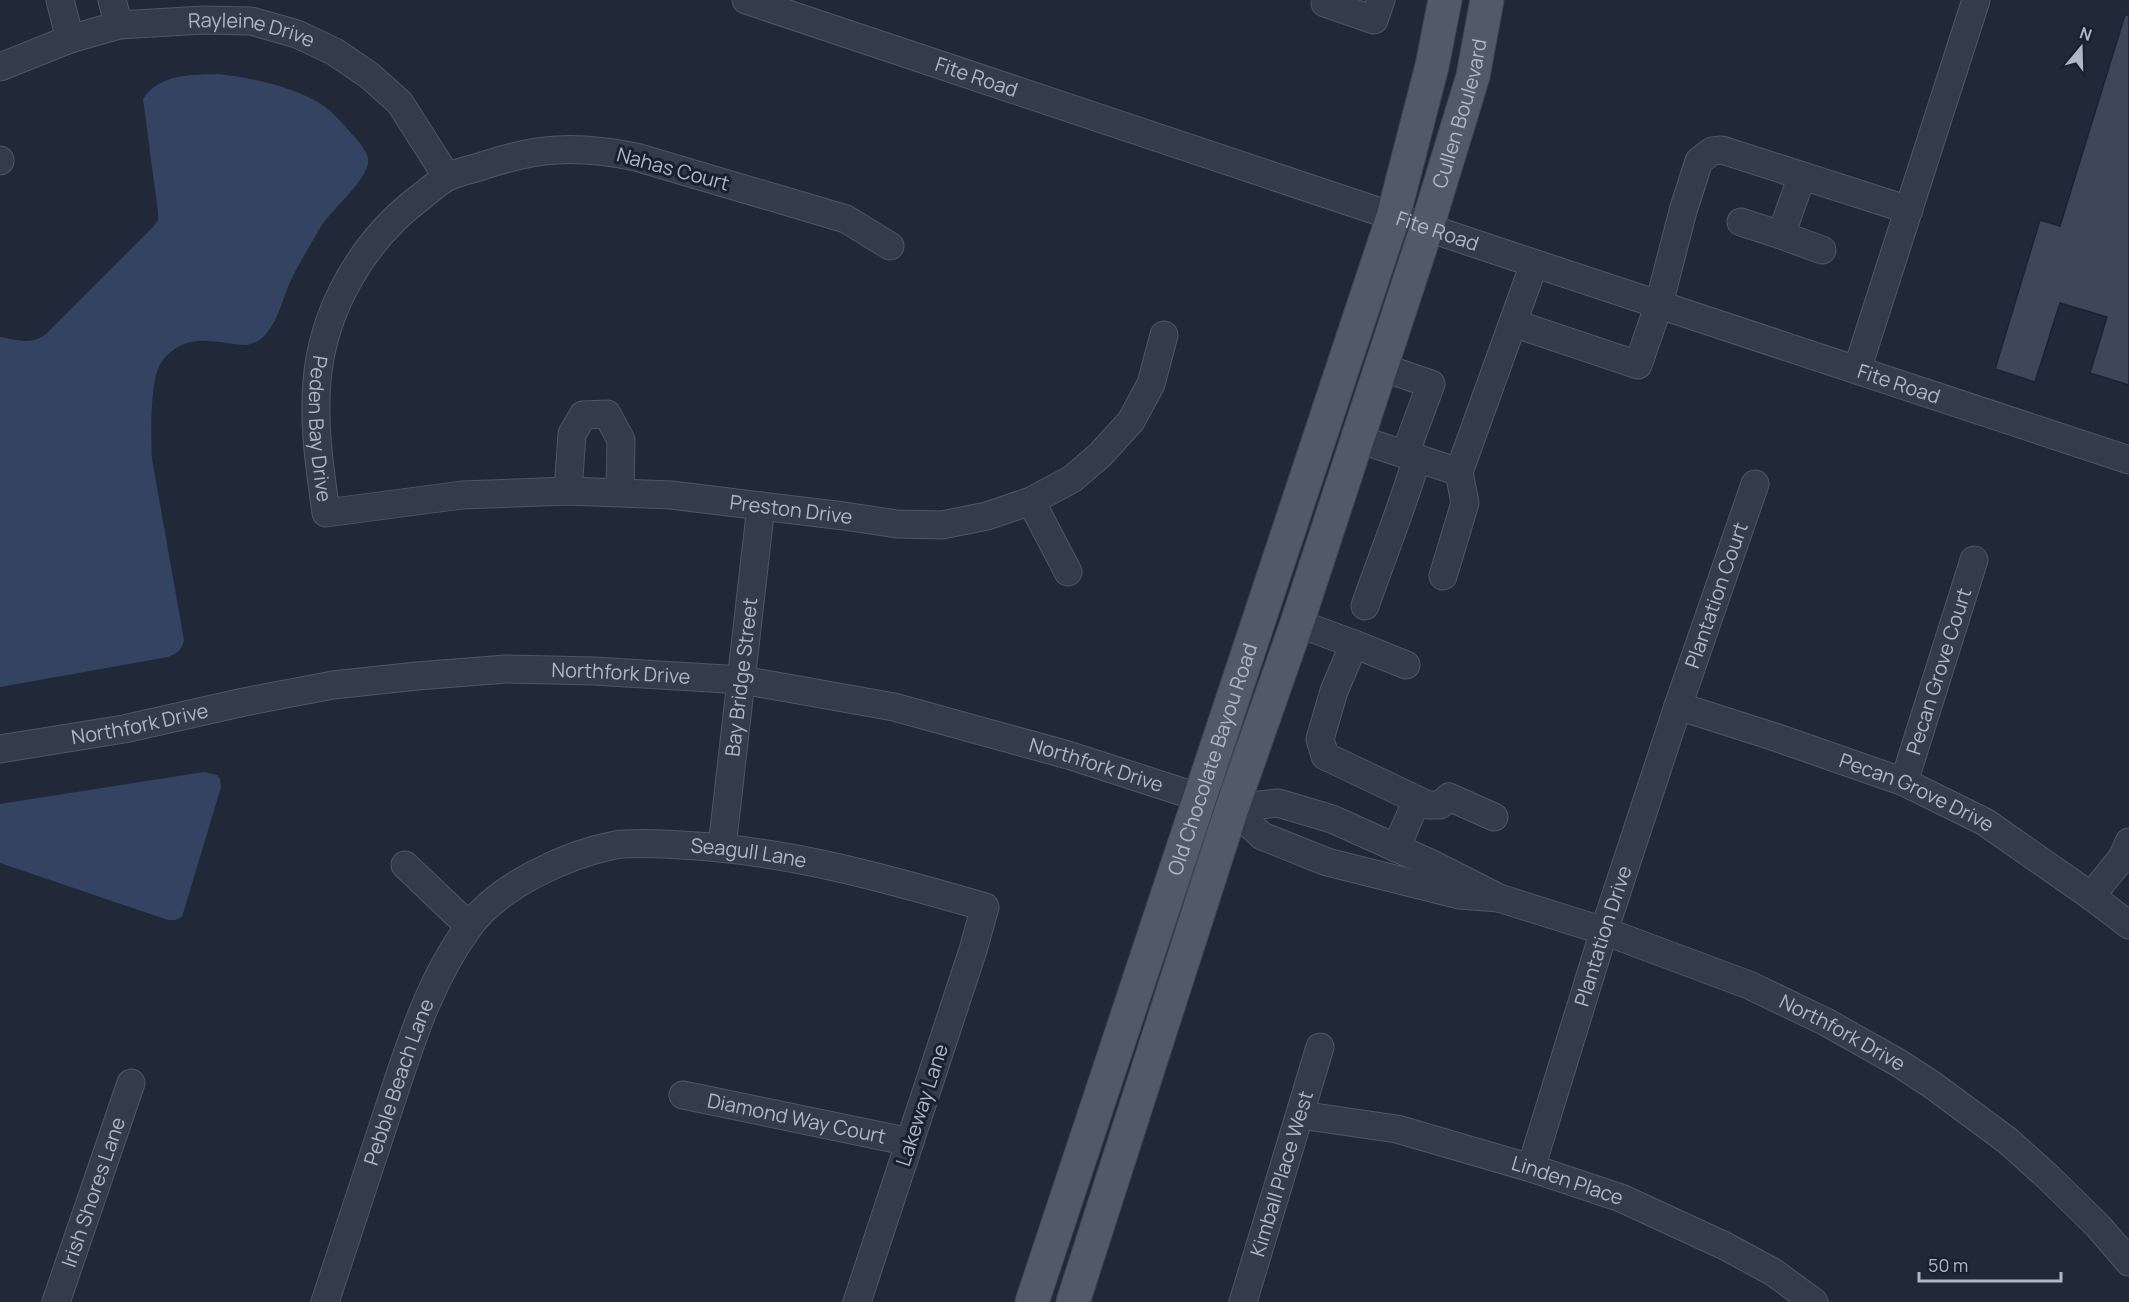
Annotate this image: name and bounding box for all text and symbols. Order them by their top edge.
street label: Rayleine Drive [187,6,319,54]
north arrow [2051,18,2111,78]
text: N [2077,22,2095,46]
street label: Cullen Boulevard [1426,37,1493,192]
street label: Fite Road [932,50,1021,103]
street label: Nahas Court [614,141,732,197]
street label: Fite Road [1393,204,1482,257]
street label: Peden Bay Drive [303,354,338,504]
street label: Fite Road [1854,357,1944,410]
street label: Preston Drive [728,488,854,530]
street label: Plantation Court [1678,519,1754,672]
street label: Pecan Grove Court [1900,585,1977,758]
street label: Bay Bridge Street [718,596,763,758]
street label: Old Chocolate Bayou Road [1161,640,1263,879]
street label: Northfork Drive [551,656,691,690]
street label: Northfork Drive [69,696,211,750]
street label: Northfork Drive [1026,731,1167,798]
street label: Pecan Grove Drive [1836,746,2000,838]
street label: Seagull Lane [690,832,809,874]
street label: Plantation Drive [1568,862,1638,1009]
street label: Northfork Drive [1775,988,1911,1077]
street label: Pebble Beach Lane [357,994,440,1169]
street label: Lakeway Lane [889,1040,954,1169]
street label: Diamond Way Court [705,1086,888,1150]
street label: Kimball Place West [1243,1087,1319,1260]
street label: Irish Shores Lane [55,1113,131,1271]
street label: Linden Place [1508,1149,1627,1211]
scale bar [1919,1245,2062,1283]
text: 50 m [1928,1253,1968,1277]

